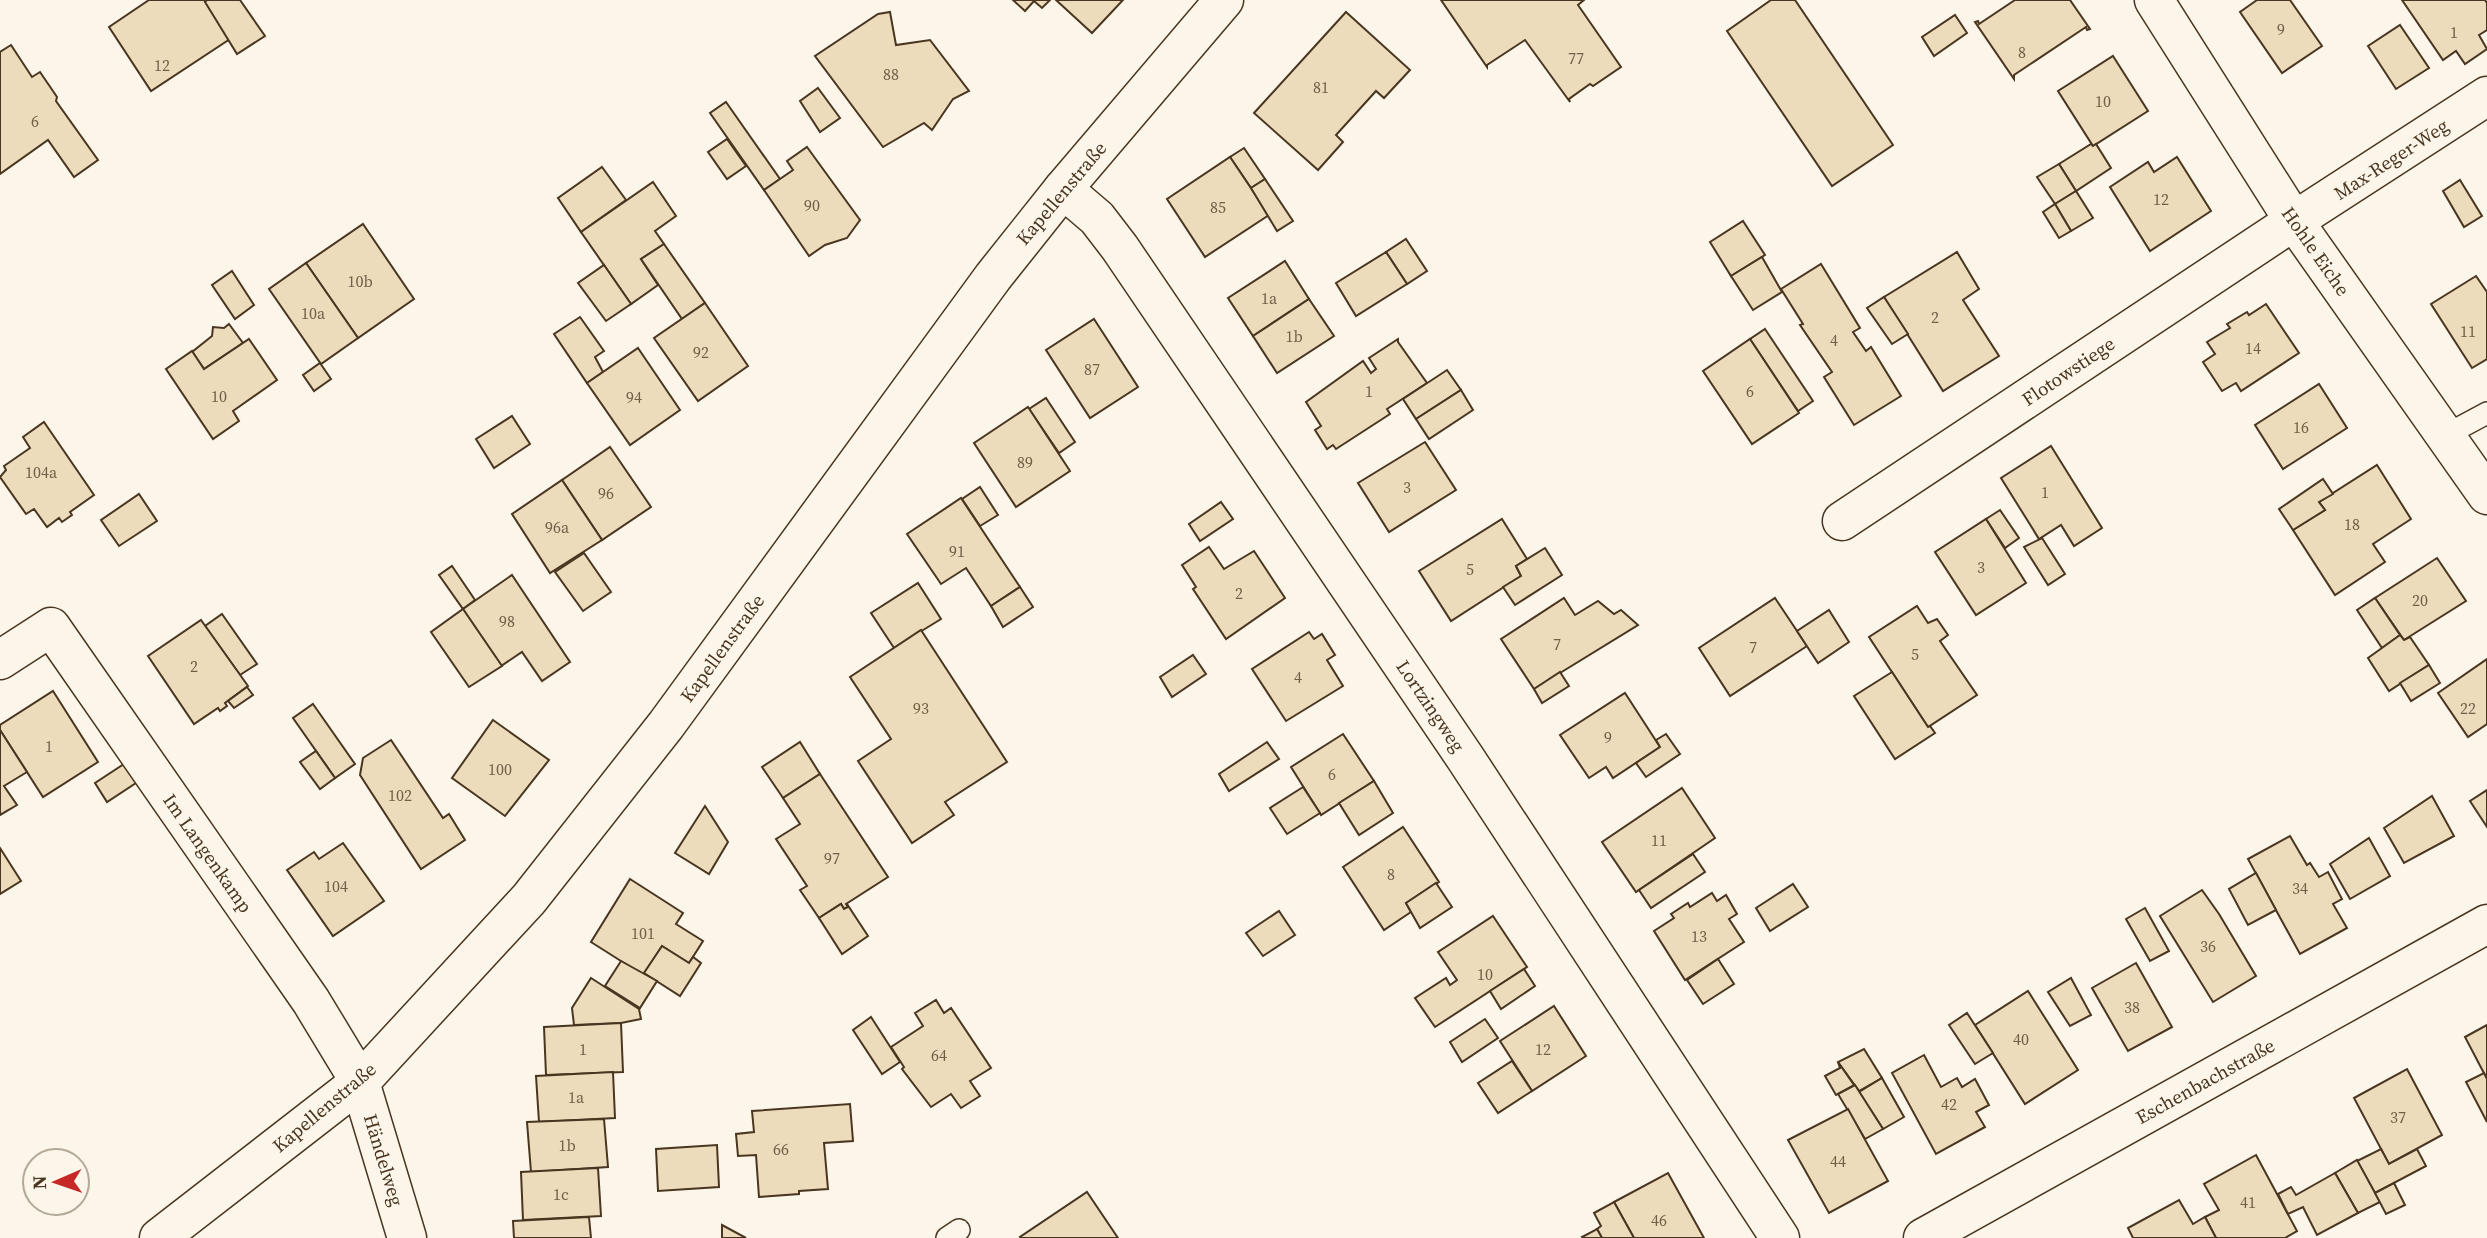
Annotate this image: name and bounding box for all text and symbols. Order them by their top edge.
house number: 9 [2277,18,2285,40]
house number: 1 [2450,21,2458,43]
house number: 8 [2018,41,2026,63]
house number: 77 [1568,47,1584,69]
house number: 12 [154,54,170,76]
house number: 88 [883,63,899,85]
house number: 81 [1313,76,1329,98]
house number: 10 [2095,90,2111,112]
house number: 6 [31,110,39,132]
street label: Max-Reger-Weg [2329,112,2453,206]
street label: Kapellenstraße [1010,136,1112,250]
house number: 12 [2153,188,2169,210]
house number: 90 [804,194,820,216]
house number: 85 [1210,196,1226,218]
street label: Hohle Eiche [2276,201,2356,301]
house number: 10b [347,270,373,292]
house number: 1a [1261,287,1278,309]
house number: 10a [301,302,326,324]
house number: 2 [1931,306,1939,328]
house number: 11 [2460,320,2476,342]
house number: 1b [1285,325,1303,347]
house number: 4 [1830,329,1838,351]
street label: Flotowstiege [2016,330,2120,412]
house number: 14 [2245,337,2261,359]
house number: 92 [693,341,709,363]
house number: 87 [1084,358,1100,380]
house number: 1 [1365,380,1373,402]
house number: 6 [1746,380,1754,402]
house number: 10 [211,385,227,407]
house number: 94 [626,386,642,408]
house number: 16 [2293,416,2309,438]
house number: 89 [1017,451,1033,473]
house number: 104a [25,461,58,483]
house number: 3 [1403,476,1411,498]
house number: 1 [2041,481,2049,503]
house number: 96 [598,482,614,504]
house number: 18 [2344,513,2360,535]
house number: 96a [545,516,570,538]
house number: 91 [949,540,965,562]
house number: 3 [1977,556,1985,578]
house number: 5 [1466,558,1474,580]
house number: 2 [1235,582,1243,604]
street label: Kapellenstraße [674,589,770,707]
house number: 20 [2412,589,2428,611]
house number: 98 [499,610,515,632]
house number: 7 [1553,633,1561,655]
house number: 7 [1749,636,1757,658]
house number: 5 [1911,643,1919,665]
house number: 2 [190,655,198,677]
street label: Lortzingweg [1391,655,1471,757]
house number: 4 [1294,666,1302,688]
house number: 93 [913,697,929,719]
house number: 22 [2460,697,2476,719]
house number: 9 [1604,726,1612,748]
house number: 1 [45,735,53,757]
house number: 100 [488,758,512,780]
house number: 6 [1328,763,1336,785]
house number: 102 [388,784,412,806]
street label: Im Langenkamp [157,788,259,918]
house number: 11 [1651,829,1667,851]
house number: 97 [824,847,840,869]
house number: 8 [1387,863,1395,885]
house number: 104 [324,875,348,897]
house number: 34 [2292,877,2308,899]
house number: 101 [631,922,655,944]
house number: 13 [1691,925,1707,947]
house number: 36 [2200,935,2216,957]
house number: 10 [1477,963,1493,985]
house number: 38 [2124,996,2140,1018]
house number: 40 [2013,1028,2029,1050]
street label: Eschenbachstraße [2131,1032,2279,1130]
house number: 1 [579,1038,587,1060]
house number: 12 [1535,1038,1551,1060]
house number: 64 [931,1044,947,1066]
street label: Kapellenstraße [267,1056,381,1158]
house number: 1a [568,1086,585,1108]
house number: 42 [1941,1093,1957,1115]
house number: 37 [2390,1106,2406,1128]
street label: Händelweg [358,1111,410,1209]
house number: 1b [558,1134,576,1156]
house number: 66 [773,1138,789,1160]
north arrow [21,1147,91,1217]
house number: 44 [1830,1150,1846,1172]
text: N [26,1175,52,1190]
house number: 1c [553,1183,569,1205]
house number: 41 [2240,1191,2256,1213]
house number: 46 [1651,1209,1667,1231]

